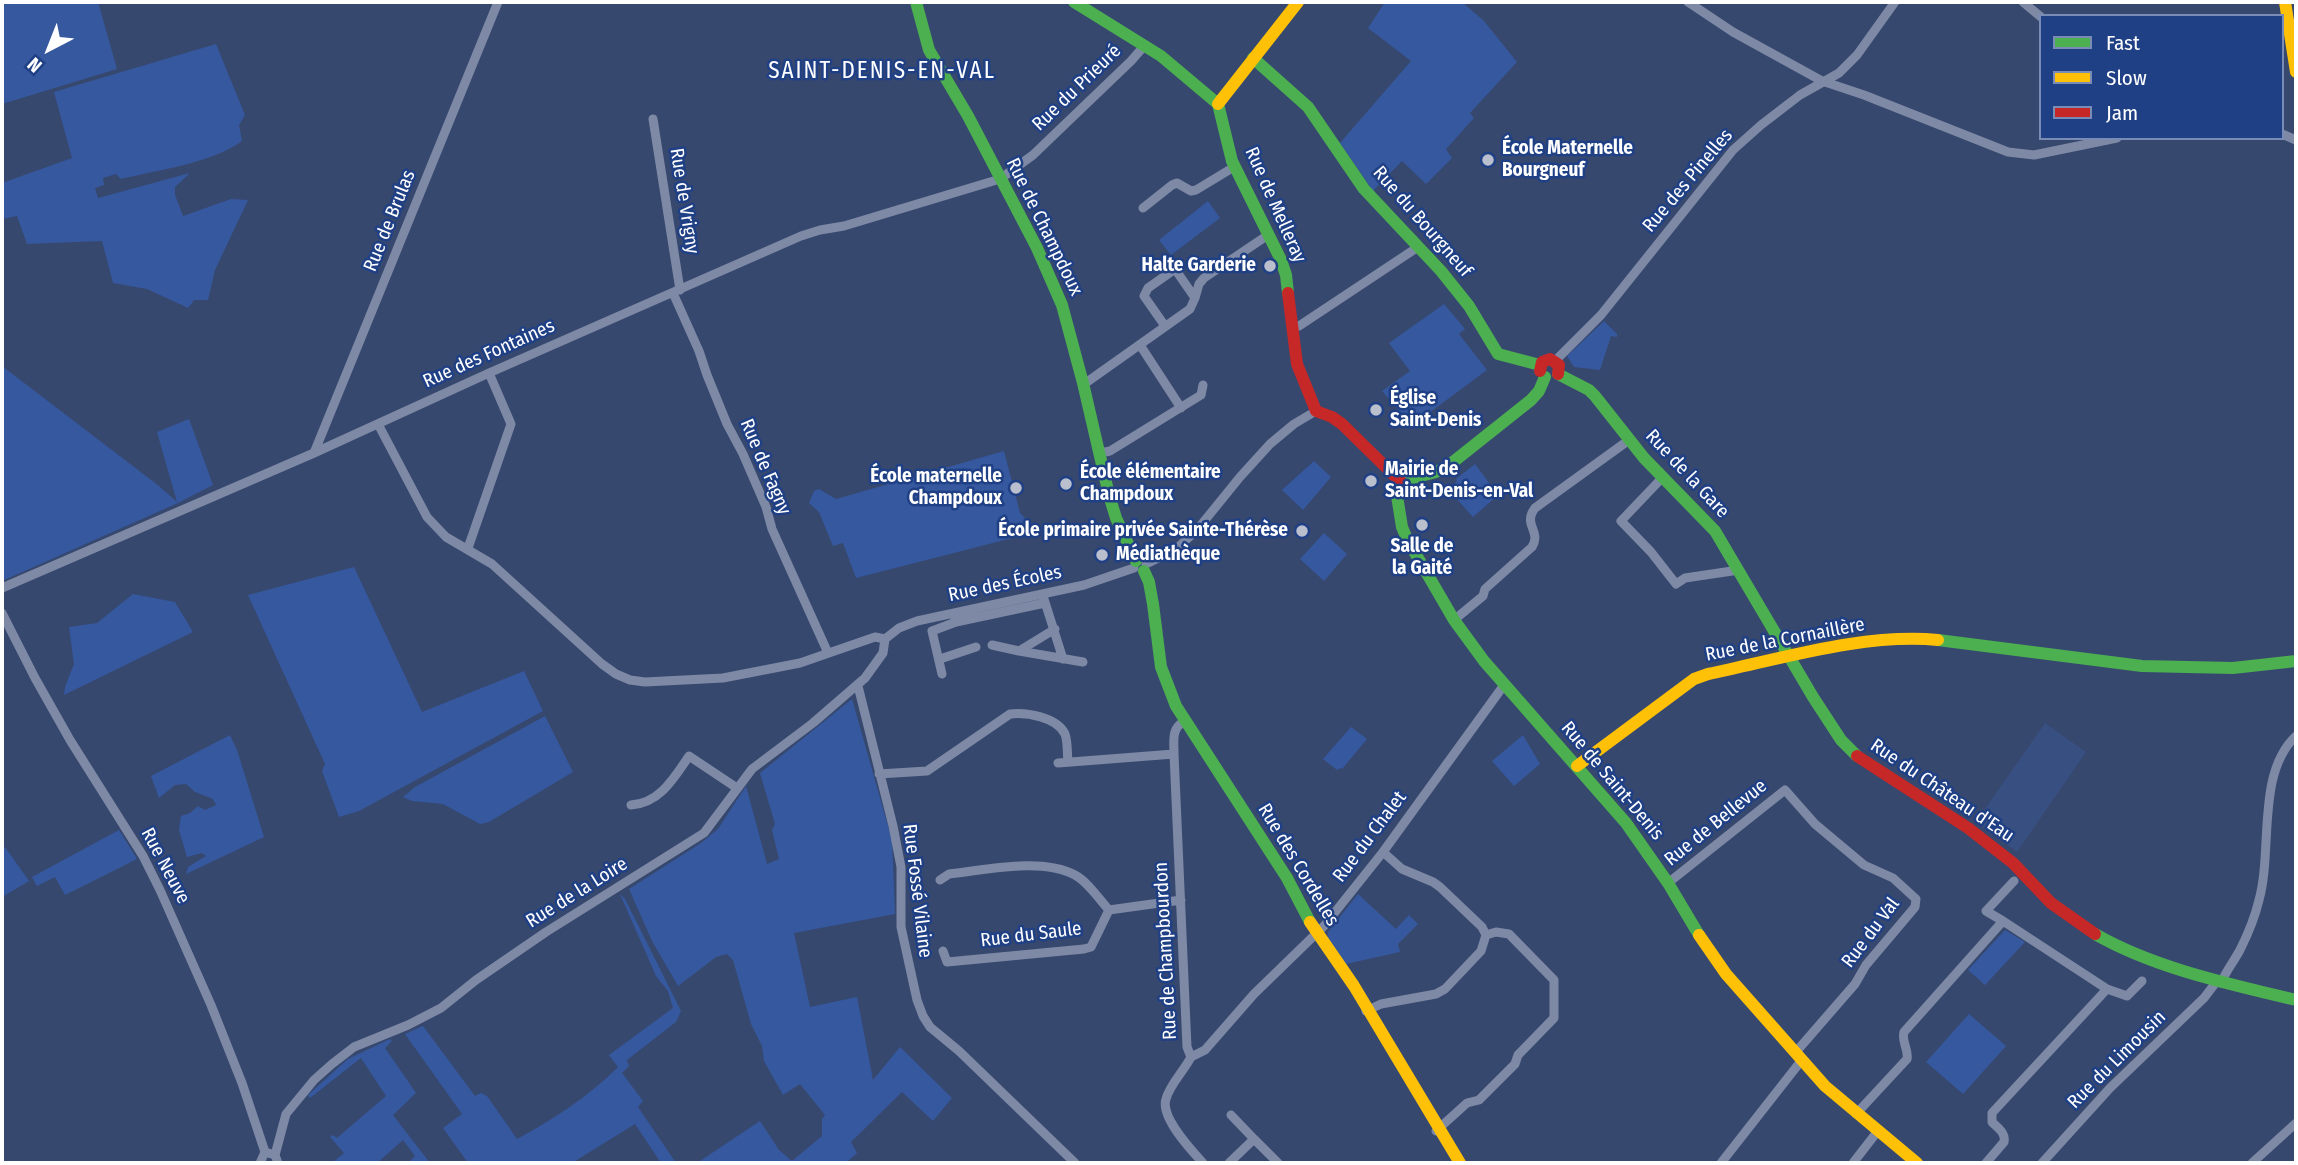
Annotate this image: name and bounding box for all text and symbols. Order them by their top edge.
north arrow [14,14,84,84]
legend [2039,14,2284,140]
text: Fast [2106,30,2140,56]
street label: Rue du Prieuré [1028,40,1126,136]
text: N [23,53,47,77]
district label: SAINT-DENIS-EN-VAL [770,58,994,86]
text: Slow [2106,65,2147,91]
text: Jam [2106,100,2138,126]
street label: Rue des Pinelles [1638,125,1738,237]
place label: École Maternelle Bourgneuf [1502,138,1633,182]
street label: Rue de Melleray [1239,144,1311,266]
street label: Rue de Vrigny [664,147,704,255]
marker: École Maternelle Bourgneuf [1480,152,1496,168]
street label: Rue de Champdoux [1001,155,1087,299]
street label: Rue du Bourgneuf [1368,162,1476,282]
street label: Rue de Brulas [359,167,421,275]
place label: Halte Garderie [1142,255,1256,277]
marker: Halte Garderie [1262,258,1278,274]
street label: Rue des Fontaines [420,315,558,393]
place label: Église Saint-Denis [1390,388,1481,432]
marker: Église Saint-Denis [1368,402,1384,418]
street label: Rue de Fagny [735,416,795,518]
street label: Rue de la Gare [1640,425,1734,523]
place label: Mairie de Saint-Denis-en-Val [1385,459,1533,503]
place label: École élémentaire Champdoux [1080,462,1221,506]
place label: École maternelle Champdoux [870,466,1002,510]
marker: Mairie de Saint-Denis-en-Val [1363,473,1379,489]
marker: École élémentaire Champdoux [1058,476,1074,492]
marker: École maternelle Champdoux [1008,480,1024,496]
marker: Salle de la Gaité [1414,517,1430,533]
place label: École primaire privée Sainte-Thérèse [998,520,1288,542]
marker: École primaire privée Sainte-Thérèse [1294,523,1310,539]
place label: Salle de la Gaité [1391,536,1453,580]
place label: Médiathèque [1116,544,1220,566]
marker: Médiathèque [1094,547,1110,563]
street label: Rue des Écoles [946,561,1064,607]
street label: Rue de la Cornaillère [1703,613,1867,667]
street label: Rue de Saint-Denis [1556,717,1668,845]
street label: Rue du Château d'Eau [1866,734,2018,848]
street label: Rue de Bellevue [1660,775,1772,871]
street label: Rue du Chalet [1328,787,1412,887]
street label: Rue des Cordelles [1253,800,1343,930]
street label: Rue Fossé Vilaine [897,823,937,959]
street label: Rue Neuve [136,824,194,908]
street label: Rue de la Loire [522,853,632,933]
street label: Rue de Champbourdon [1150,862,1182,1040]
street label: Rue du Val [1837,893,1905,973]
street label: Rue du Saule [979,917,1083,953]
street label: Rue du Limousin [2063,1006,2171,1114]

